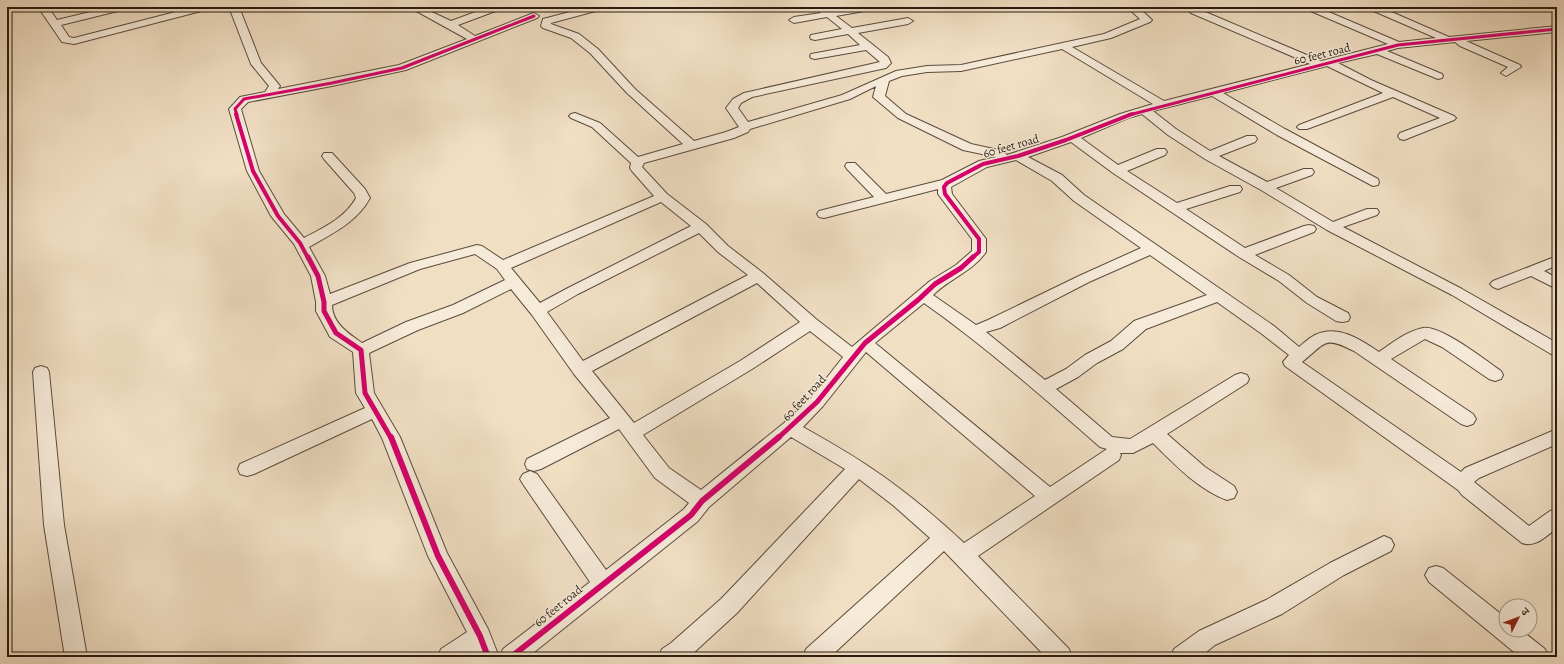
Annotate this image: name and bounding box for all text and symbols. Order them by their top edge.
street label: 60 feet road [1292,39,1352,69]
street label: 60 feet road [981,130,1041,162]
street label: 60 feet road [778,371,830,425]
street label: 60 feet road [531,581,586,630]
north arrow [1498,598,1538,638]
text: उ [1517,604,1533,620]

